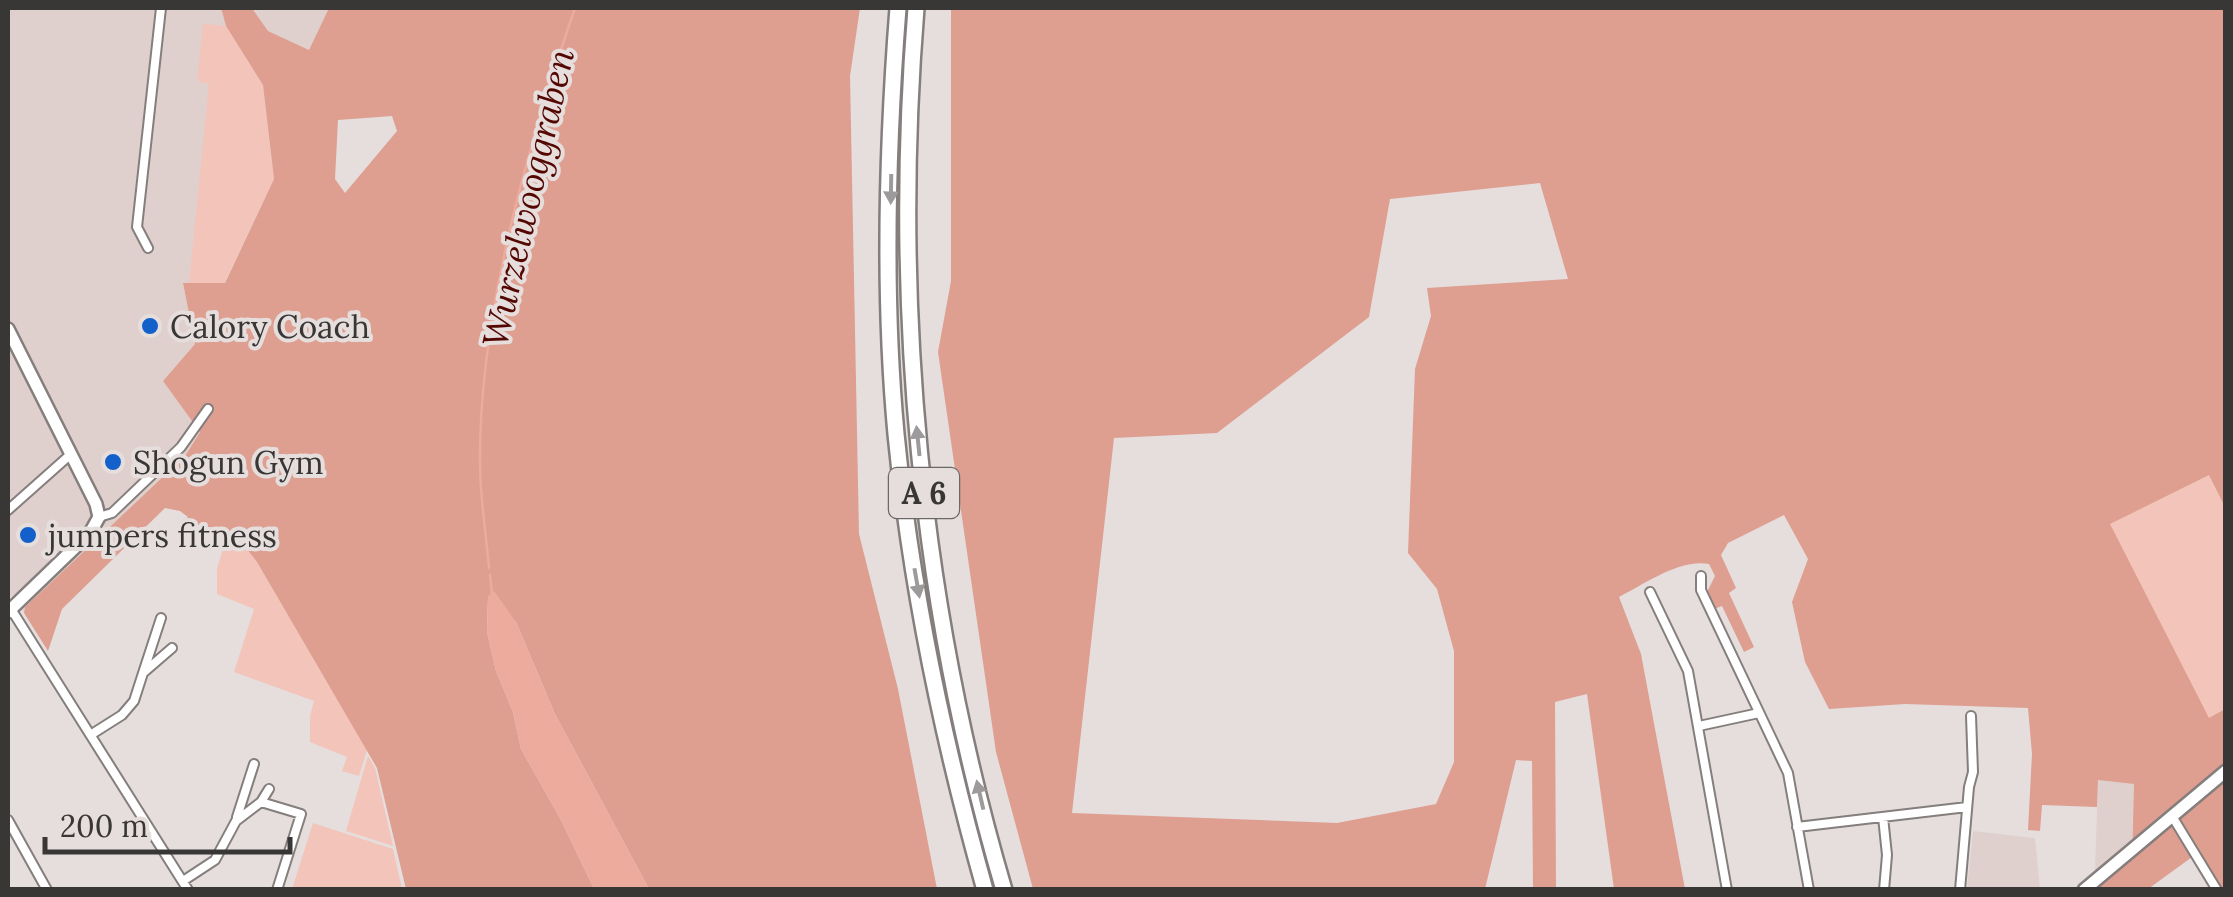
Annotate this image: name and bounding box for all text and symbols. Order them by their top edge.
water label: Wurzelwooggraben [472,44,584,352]
one-way arrow [883,174,899,206]
place label: Calory Coach [170,306,370,347]
marker: Calory Coach [139,315,161,337]
one-way arrow [910,424,926,456]
place label: Shogun Gym [133,442,324,483]
marker: Shogun Gym [102,451,124,473]
road number: A 6 [889,468,959,518]
place label: jumpers fitness [45,515,277,556]
marker: jumpers fitness [17,524,39,546]
one-way arrow [910,567,925,599]
one-way arrow [972,779,987,810]
scale bar [45,792,290,854]
text: 200 m [60,807,148,845]

